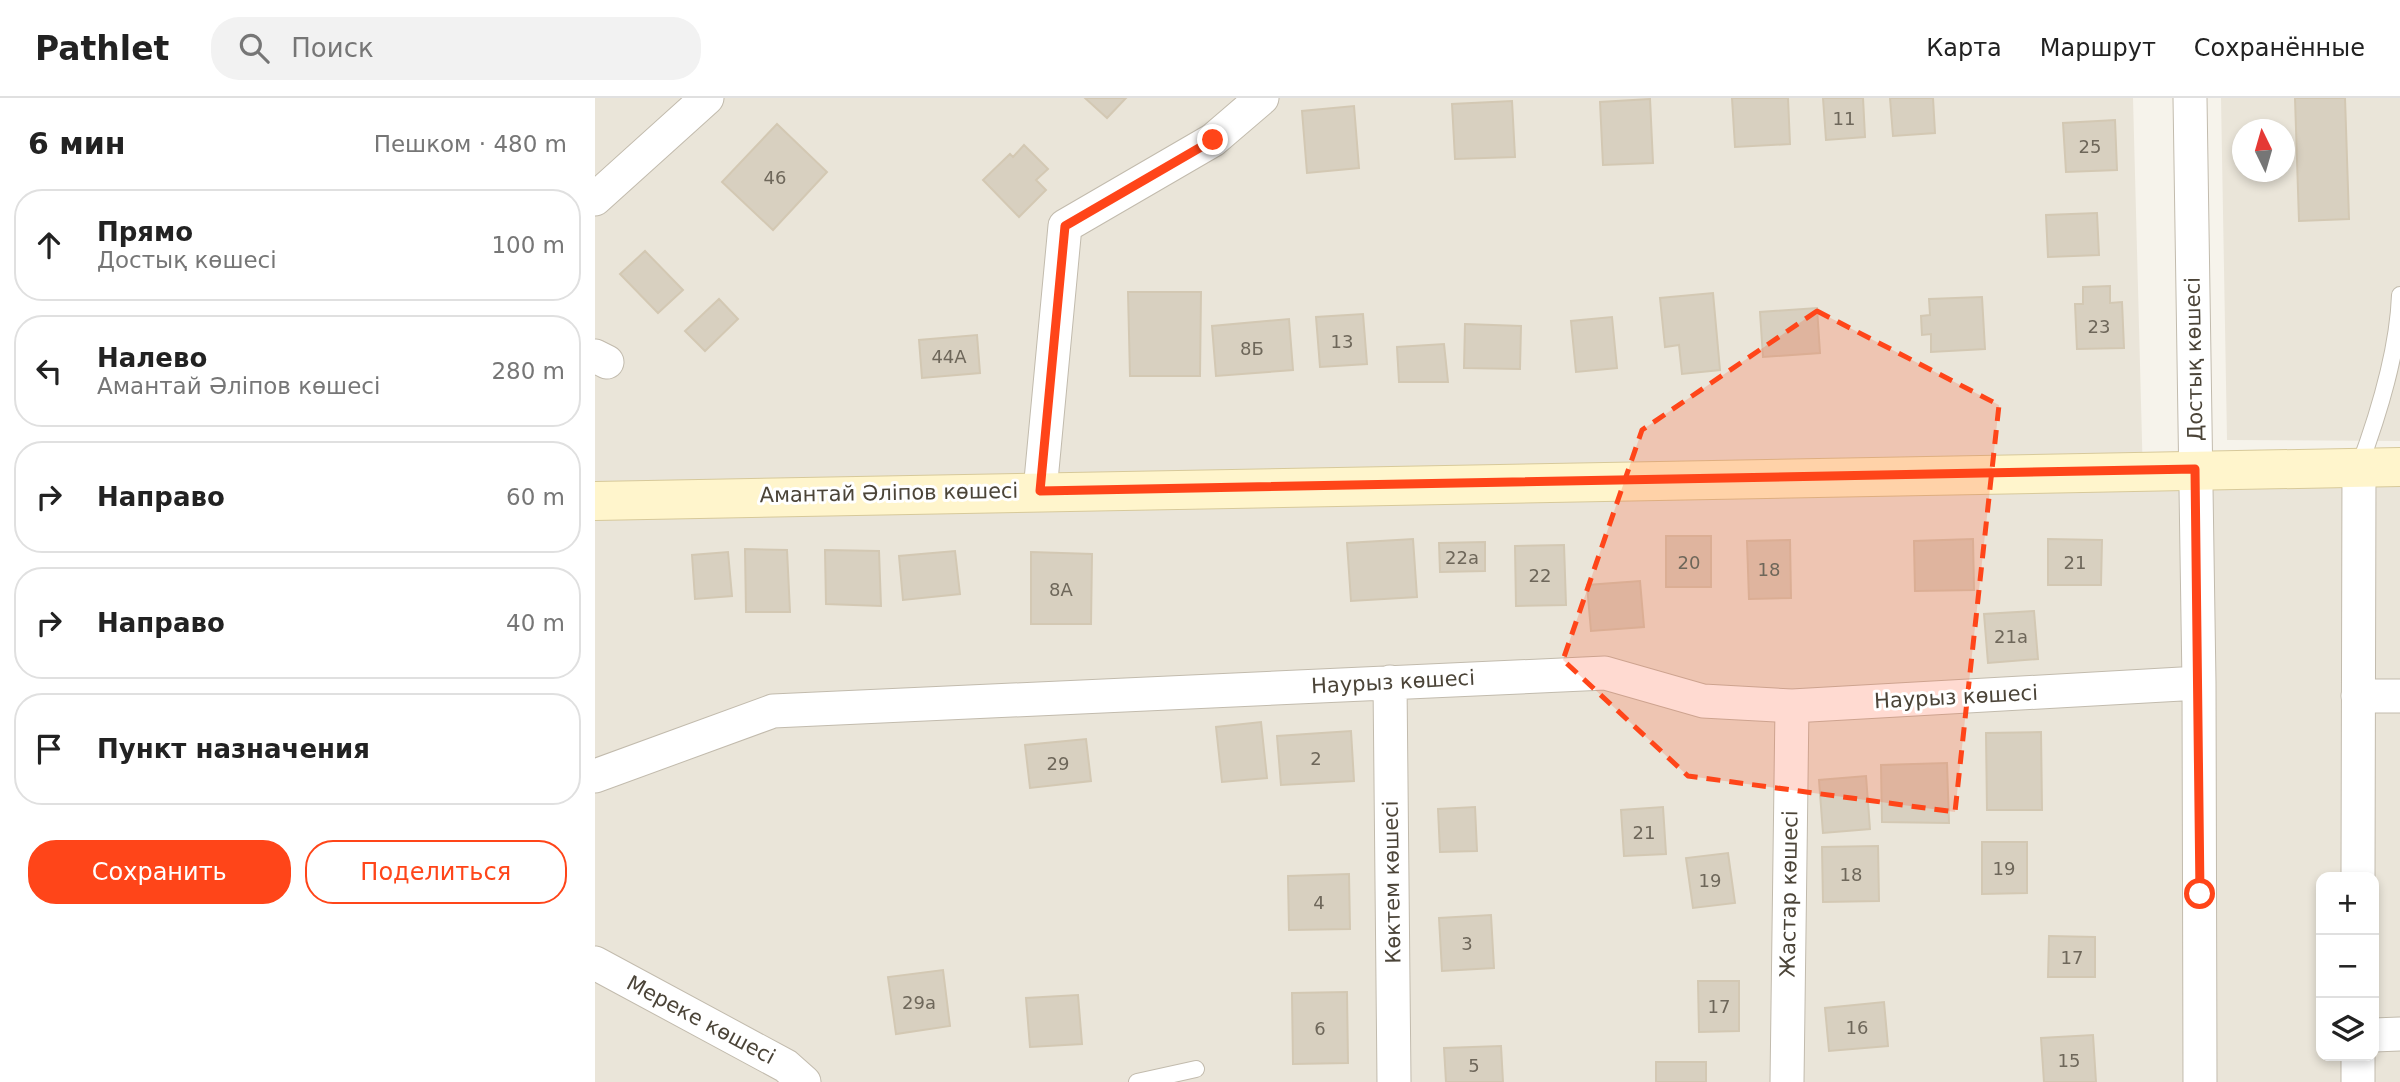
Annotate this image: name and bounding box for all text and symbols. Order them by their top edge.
search box [211,17,701,80]
text: Pathlet [35,29,169,68]
icon: search [235,29,273,67]
text: Поиск [291,33,374,63]
text: Карта [1926,34,2002,62]
text: Маршрут [2040,34,2156,62]
text: Сохранённые [2194,34,2365,62]
house number: 11 [1833,108,1855,129]
north arrow [2232,119,2295,182]
route end [1197,124,1228,155]
text: 6 мин [28,126,126,161]
text: Пешком · 480 m [374,131,567,157]
house number: 25 [2079,136,2101,157]
house number: 46 [764,167,786,188]
text: Прямо [97,217,193,247]
icon: ahead [30,226,68,264]
text: 100 m [491,232,565,258]
text: Достық көшесі [97,247,277,273]
street label: Достық көшесі [2181,277,2207,441]
house number: 23 [2088,316,2110,337]
house number: 13 [1331,331,1353,352]
house number: 8Б [1240,338,1264,359]
text: Налево [97,343,207,373]
house number: 44А [931,346,967,367]
icon: left [30,352,68,390]
text: 280 m [491,358,565,384]
text: Амантай Әліпов көшесі [97,373,380,399]
icon: right [30,478,68,516]
street label: Амантай Әліпов көшесі [759,479,1019,507]
text: Направо [97,482,225,512]
text: 60 m [506,484,565,510]
house number: 22а [1445,547,1479,568]
house number: 20 [1678,552,1700,573]
house number: 21 [2064,552,2086,573]
house number: 18 [1758,559,1780,580]
house number: 22 [1529,565,1551,586]
house number: 8А [1049,579,1074,600]
icon: right [30,604,68,642]
text: Направо [97,608,225,638]
text: 40 m [506,610,565,636]
house number: 21а [1994,626,2028,647]
street label: Наурыз көшесі [1311,666,1475,698]
street label: Наурыз көшесі [1874,681,2038,713]
icon: arrive [30,730,68,768]
text: Пункт назначения [97,734,370,764]
house number: 2 [1310,748,1322,769]
house number: 29 [1047,753,1069,774]
street label: Көктем көшесі [1379,800,1405,964]
street label: Жастар көшесі [1776,810,1802,978]
house number: 21 [1633,822,1655,843]
button: Сохранить [28,840,291,904]
button: Поделиться [305,840,567,904]
house number: 19 [1993,858,2015,879]
house number: 18 [1840,864,1862,885]
house number: 19 [1699,870,1721,891]
map controls [2316,872,2379,1061]
button: + [2316,872,2379,935]
route start [2184,878,2215,909]
house number: 4 [1313,892,1325,913]
house number: 3 [1461,933,1473,954]
button: − [2316,935,2379,998]
house number: 17 [2061,947,2083,968]
street label: Мереке көшесі [623,971,779,1069]
house number: 29а [902,992,936,1013]
house number: 17 [1708,996,1730,1017]
button: layers [2316,998,2379,1061]
house number: 16 [1846,1017,1868,1038]
house number: 6 [1314,1018,1326,1039]
house number: 15 [2058,1050,2080,1071]
house number: 5 [1468,1055,1480,1076]

